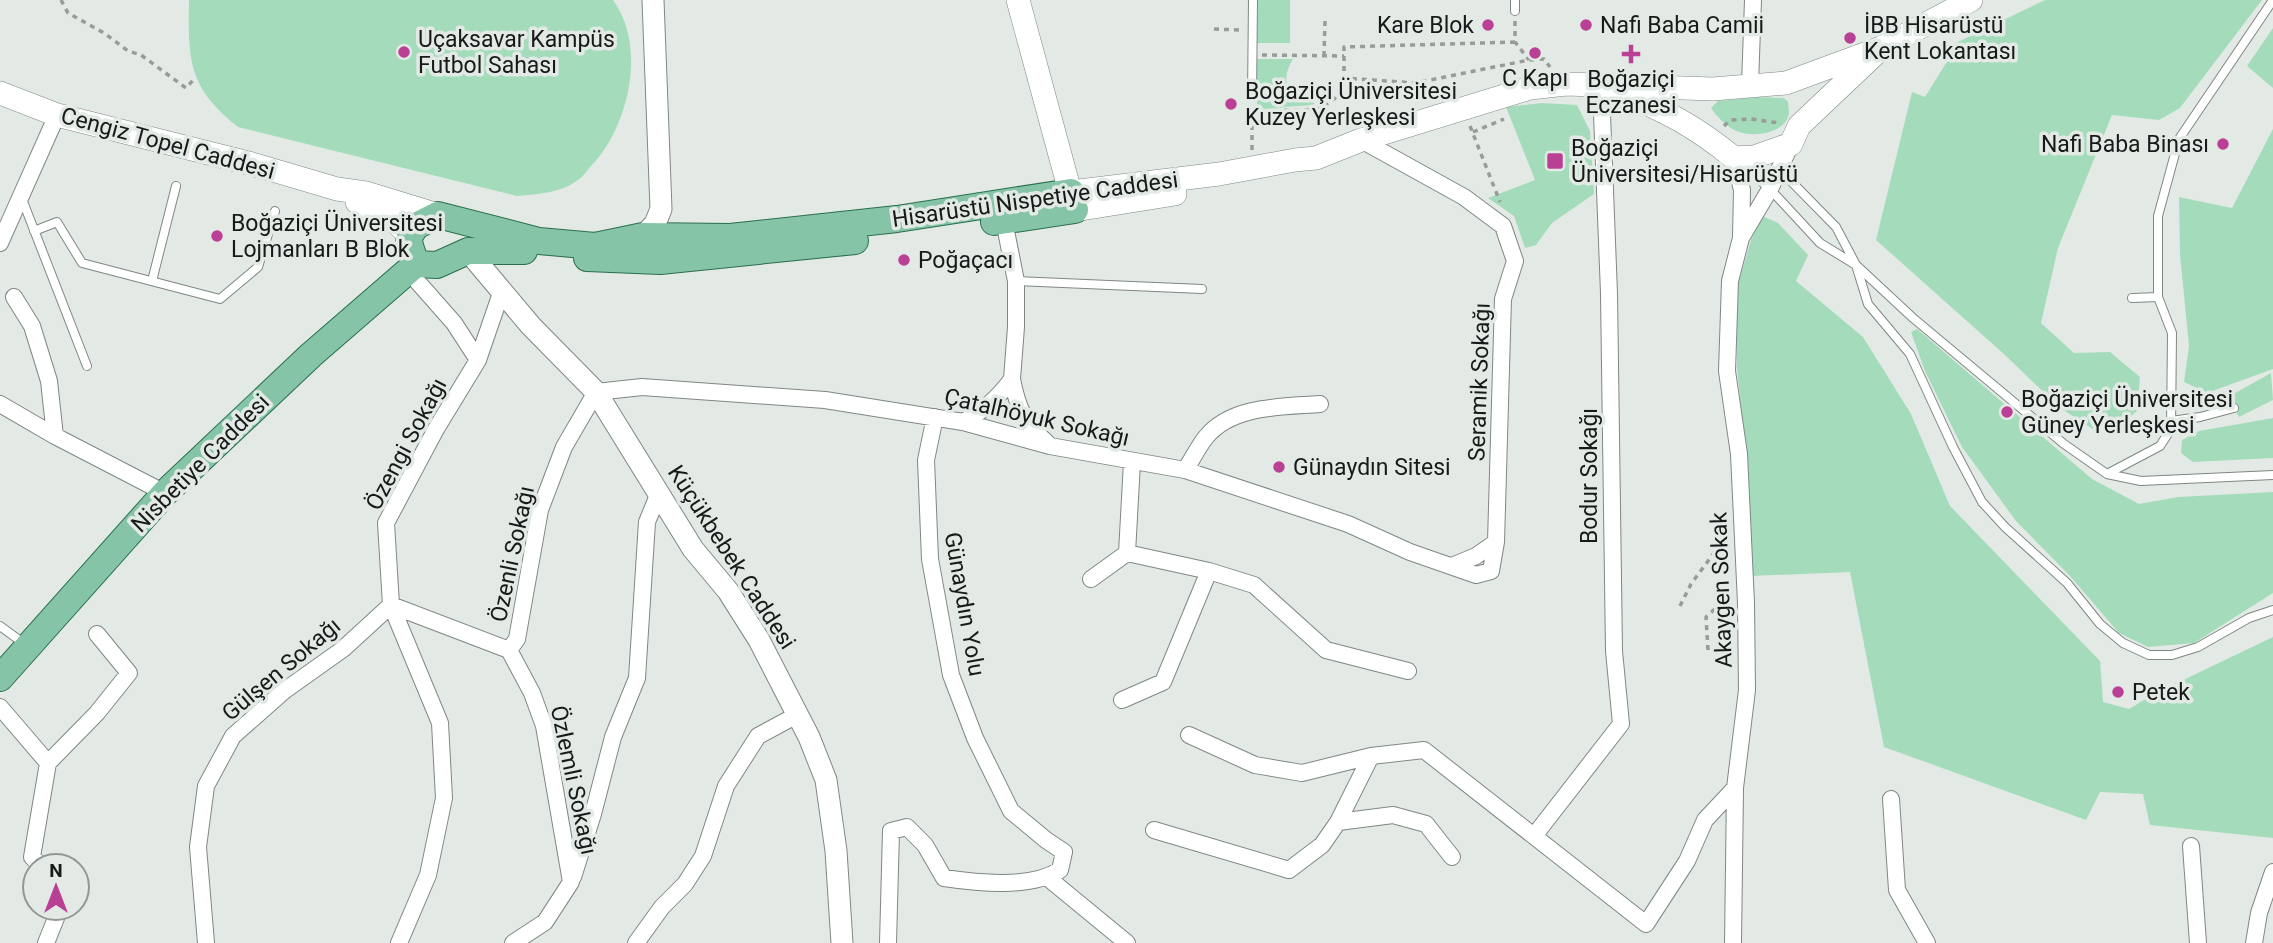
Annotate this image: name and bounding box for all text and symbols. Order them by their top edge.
place label: Kare Blok [1377,12,1474,39]
place label: Nafi Baba Camii [1600,12,1764,39]
place label: İBB Hisarüstü Kent Lokantası [1864,12,2016,65]
marker: Kare Blok [1480,17,1496,33]
marker: Nafi Baba Camii [1578,17,1594,33]
place label: Uçaksavar Kampüs Futbol Sahası [418,26,615,79]
marker: İBB Hisarüstü Kent Lokantası [1842,30,1858,46]
marker: Uçaksavar Kampüs Futbol Sahası [396,44,412,60]
marker: C Kapı [1527,45,1543,61]
marker: Boğaziçi Eczanesi [1623,46,1639,62]
place label: C Kapı [1502,65,1568,92]
place label: Boğaziçi Eczanesi [1585,66,1677,119]
place label: Boğaziçi Üniversitesi Kuzey Yerleşkesi [1245,77,1457,131]
marker: Boğaziçi Üniversitesi Kuzey Yerleşkesi [1223,96,1239,112]
street label: Cengiz Topel Caddesi [58,102,278,185]
place label: Nafi Baba Binası [2041,131,2209,158]
place label: Boğaziçi Üniversitesi/Hisarüstü [1571,135,1798,188]
marker: Nafi Baba Binası [2215,136,2231,152]
marker: Boğaziçi Üniversitesi/Hisarüstü [1545,151,1565,171]
street label: Hisarüstü Nispetiye Caddesi [890,166,1180,233]
place label: Boğaziçi Üniversitesi Lojmanları B Blok [231,209,443,263]
marker: Boğaziçi Üniversitesi Lojmanları B Blok [209,228,225,244]
place label: Poğaçacı [918,247,1013,274]
marker: Poğaçacı [896,252,912,268]
street label: Seramik Sokağı [1463,302,1496,462]
street label: Özengi Sokağı [359,373,453,515]
street label: Çatalhöyuk Sokağı [942,383,1132,452]
place label: Boğaziçi Üniversitesi Güney Yerleşkesi [2021,385,2233,439]
street label: Nisbetiye Caddesi [126,389,275,538]
marker: Boğaziçi Üniversitesi Güney Yerleşkesi [1999,404,2015,420]
street label: Bodur Sokağı [1576,408,1603,544]
place label: Günaydın Sitesi [1293,454,1451,481]
marker: Günaydın Sitesi [1271,459,1287,475]
street label: Küçükbebek Caddesi [662,460,801,654]
street label: Özenli Sokağı [484,483,540,625]
street label: Akaygen Sokak [1705,511,1738,668]
street label: Günaydın Yolu [939,530,990,678]
street label: Gülşen Sokağı [217,612,346,727]
place label: Petek [2132,679,2190,706]
marker: Petek [2110,684,2126,700]
street label: Özlemli Sokağı [545,703,603,857]
north arrow [21,852,91,922]
text: N [49,859,63,882]

